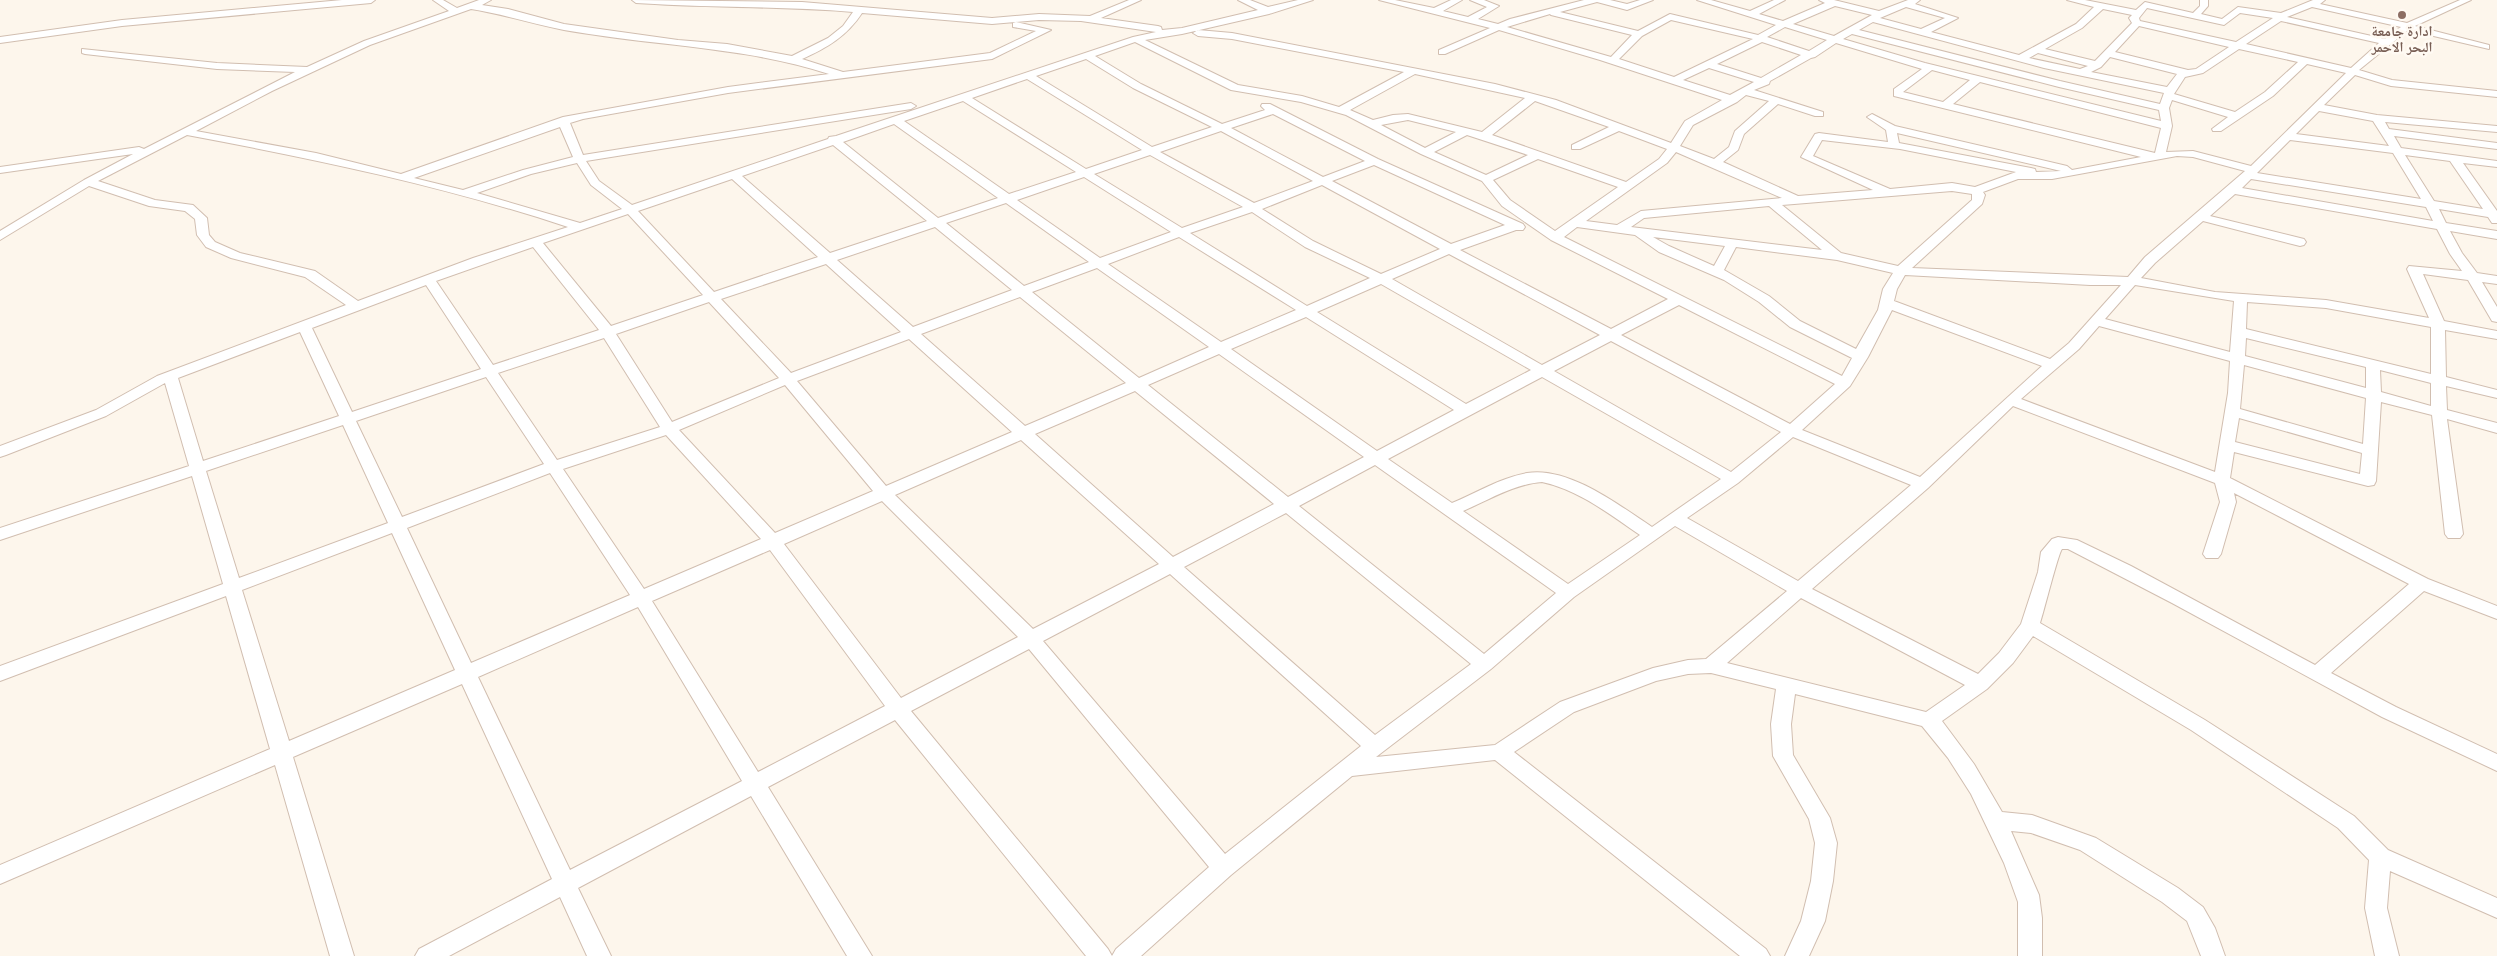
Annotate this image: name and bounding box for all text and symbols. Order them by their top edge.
marker: ادارة جامعة البحر الاحمر [2396,9,2408,21]
place label: ادارة جامعة البحر الاحمر [2370,23,2433,56]

